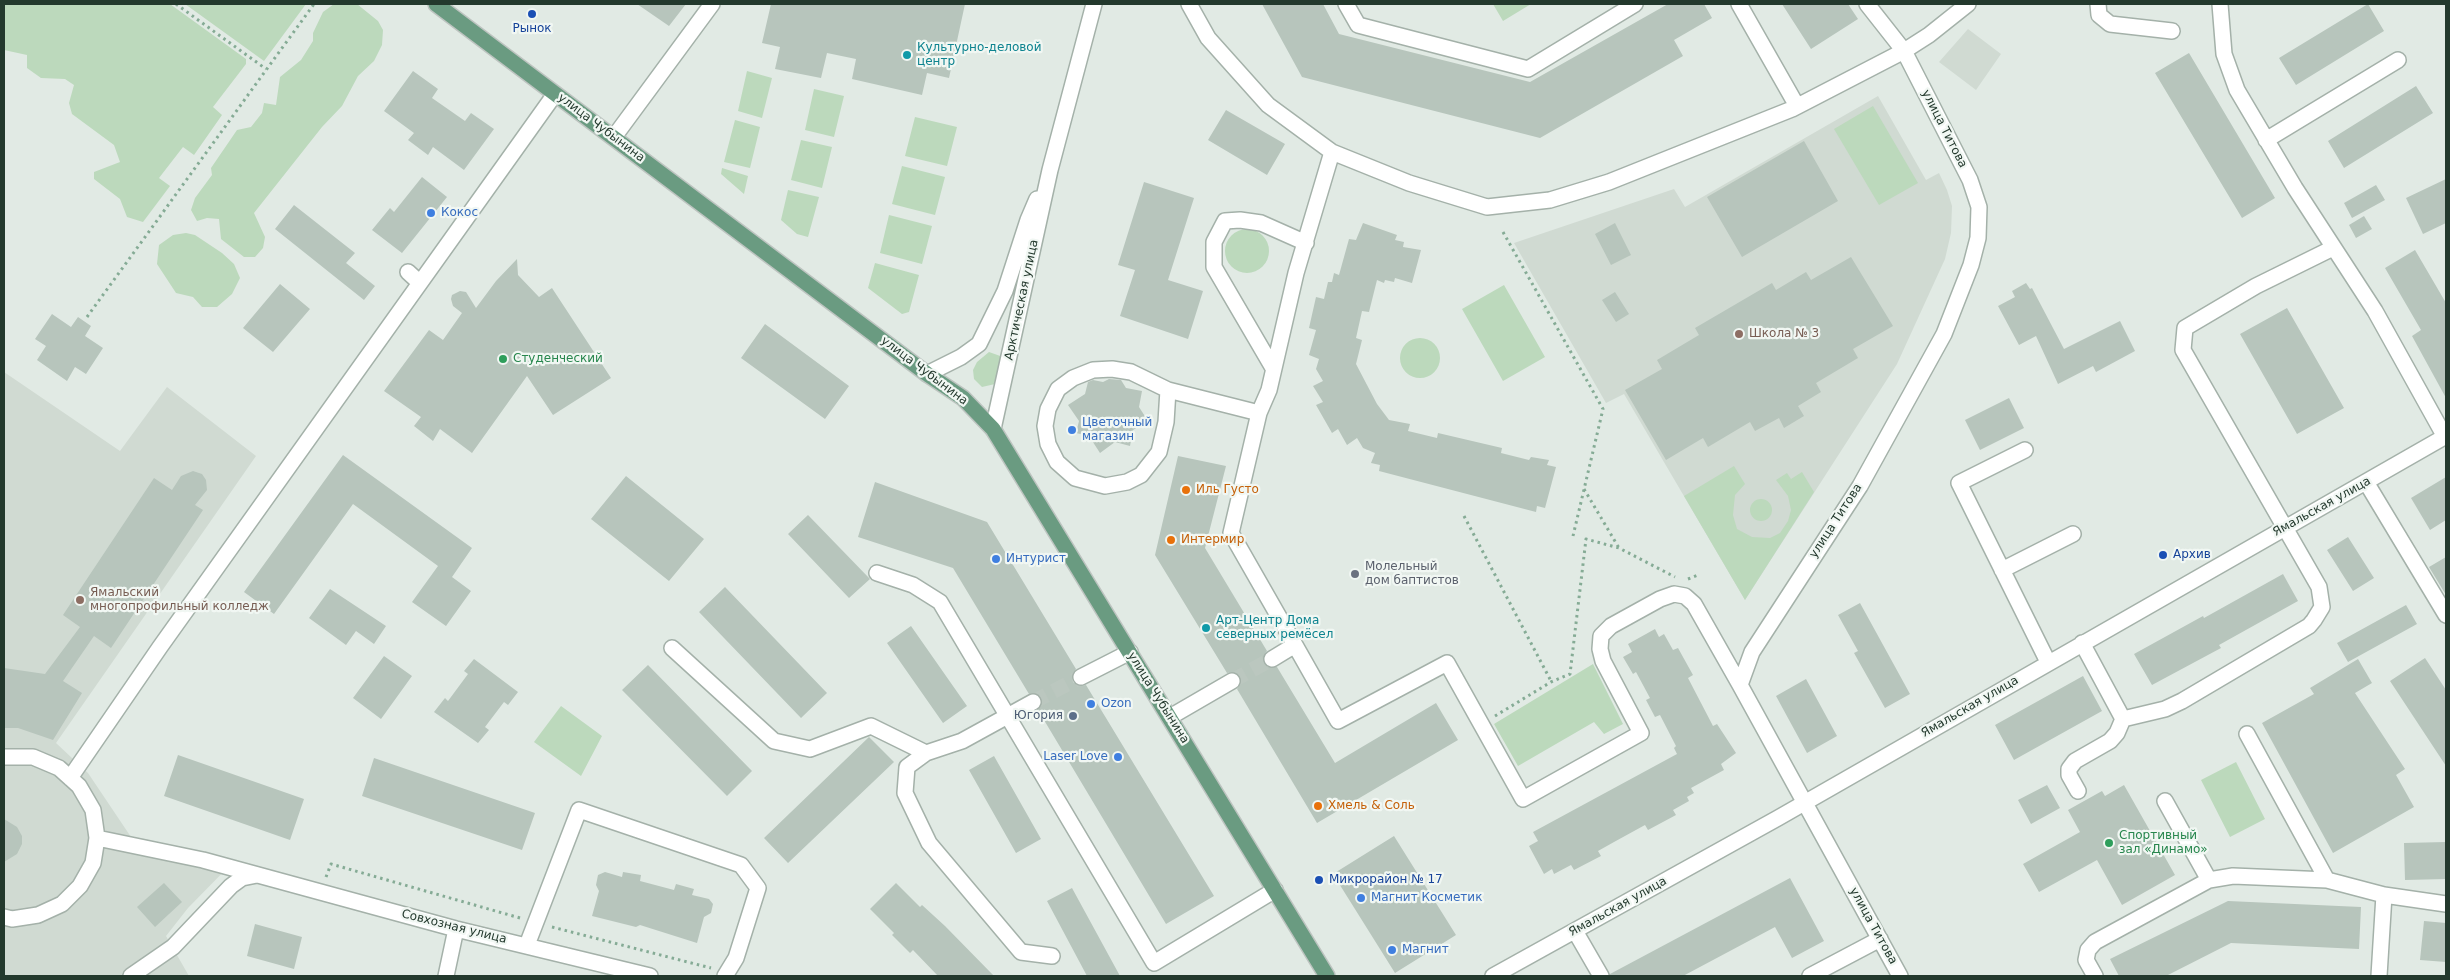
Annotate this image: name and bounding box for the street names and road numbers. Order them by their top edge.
street label: улица Титова [1918,88,1970,170]
street label: улица Чубынина [555,91,647,165]
street label: Арктическая улица [1002,239,1042,361]
street label: улица Чубынина [878,334,970,408]
street label: Ямальская улица [2270,474,2374,540]
street label: улица Титова [1807,481,1865,561]
street label: улица Чубынина [1124,650,1192,746]
street label: Ямальская улица [1919,673,2021,741]
street label: Ямальская улица [1566,874,1670,940]
street label: улица Титова [1846,885,1900,967]
street label: Совхозная улица [400,907,508,947]

